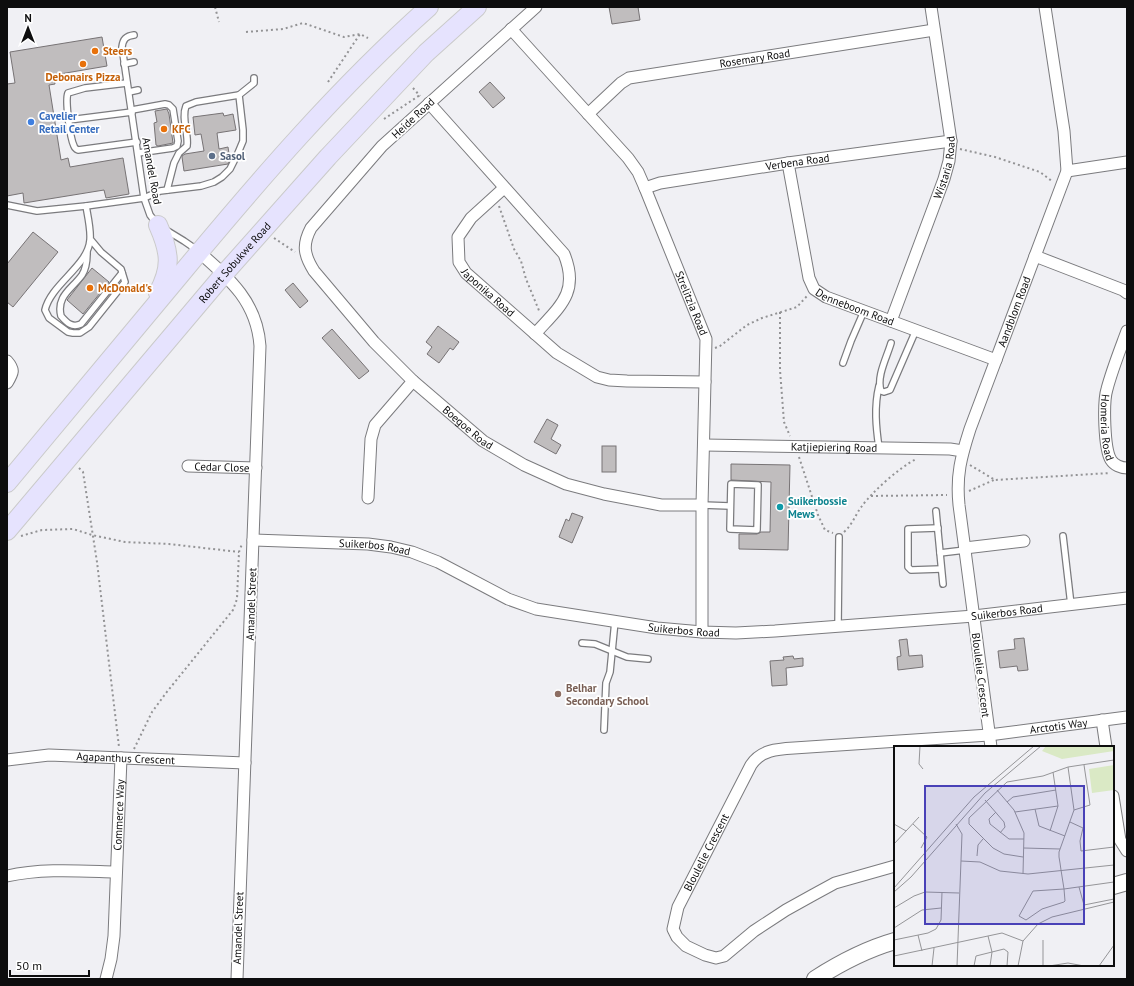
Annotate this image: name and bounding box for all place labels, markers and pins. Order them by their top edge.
place label: Steers [103,44,133,58]
marker: Steers [90,46,100,56]
marker: Debonairs Pizza [78,59,88,69]
place label: Debonairs Pizza [46,70,121,84]
place label: Cavelier Retail Center [39,109,100,136]
marker: Cavelier Retail Center [26,117,36,127]
place label: KFC [172,122,191,136]
marker: KFC [159,124,169,134]
place label: Sasol [220,149,246,163]
marker: Sasol [207,151,217,161]
place label: McDonald's [98,281,152,295]
marker: McDonald's [85,283,95,293]
place label: Suikerbossie Mews [788,494,847,521]
marker: Suikerbossie Mews [775,502,785,512]
place label: Belhar Secondary School [566,681,649,708]
marker: Belhar Secondary School [553,689,563,699]

